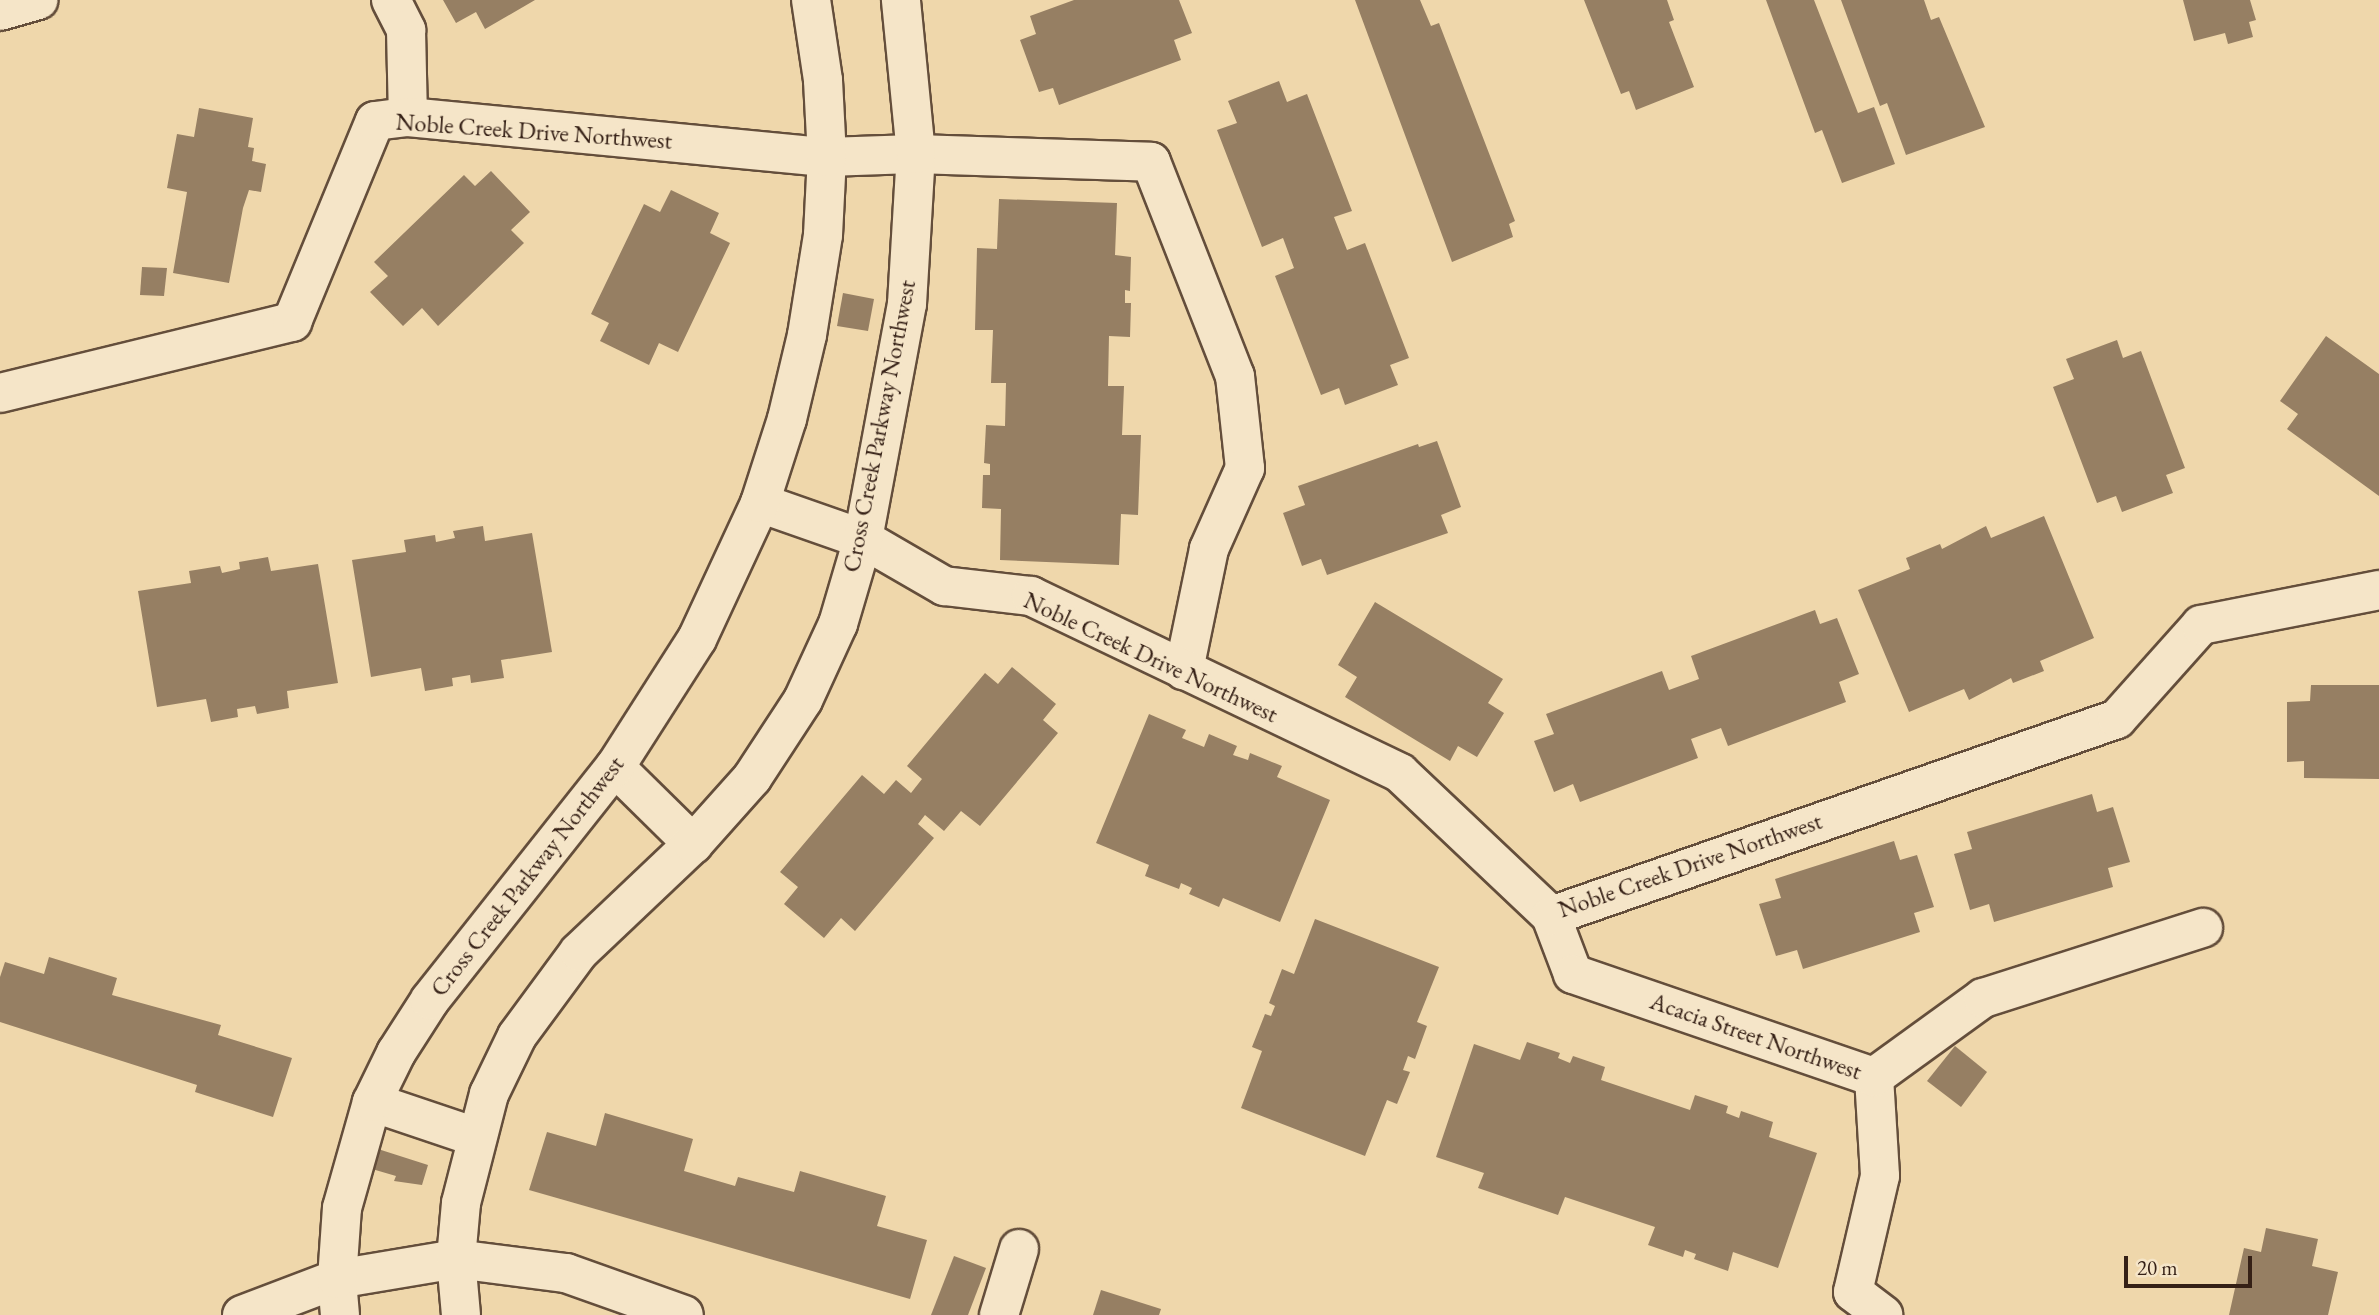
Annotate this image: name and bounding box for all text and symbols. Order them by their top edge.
street label: Noble Creek Drive Northwest [395,107,673,155]
street label: Cross Creek Parkway Northwest [837,277,921,575]
street label: Noble Creek Drive Northwest [1019,585,1283,729]
street label: Cross Creek Parkway Northwest [424,750,630,1002]
street label: Noble Creek Drive Northwest [1554,806,1826,924]
street label: Acacia Street Northwest [1646,986,1866,1086]
scale bar [2127,1242,2255,1286]
text: 20 m [2137,1254,2178,1281]

